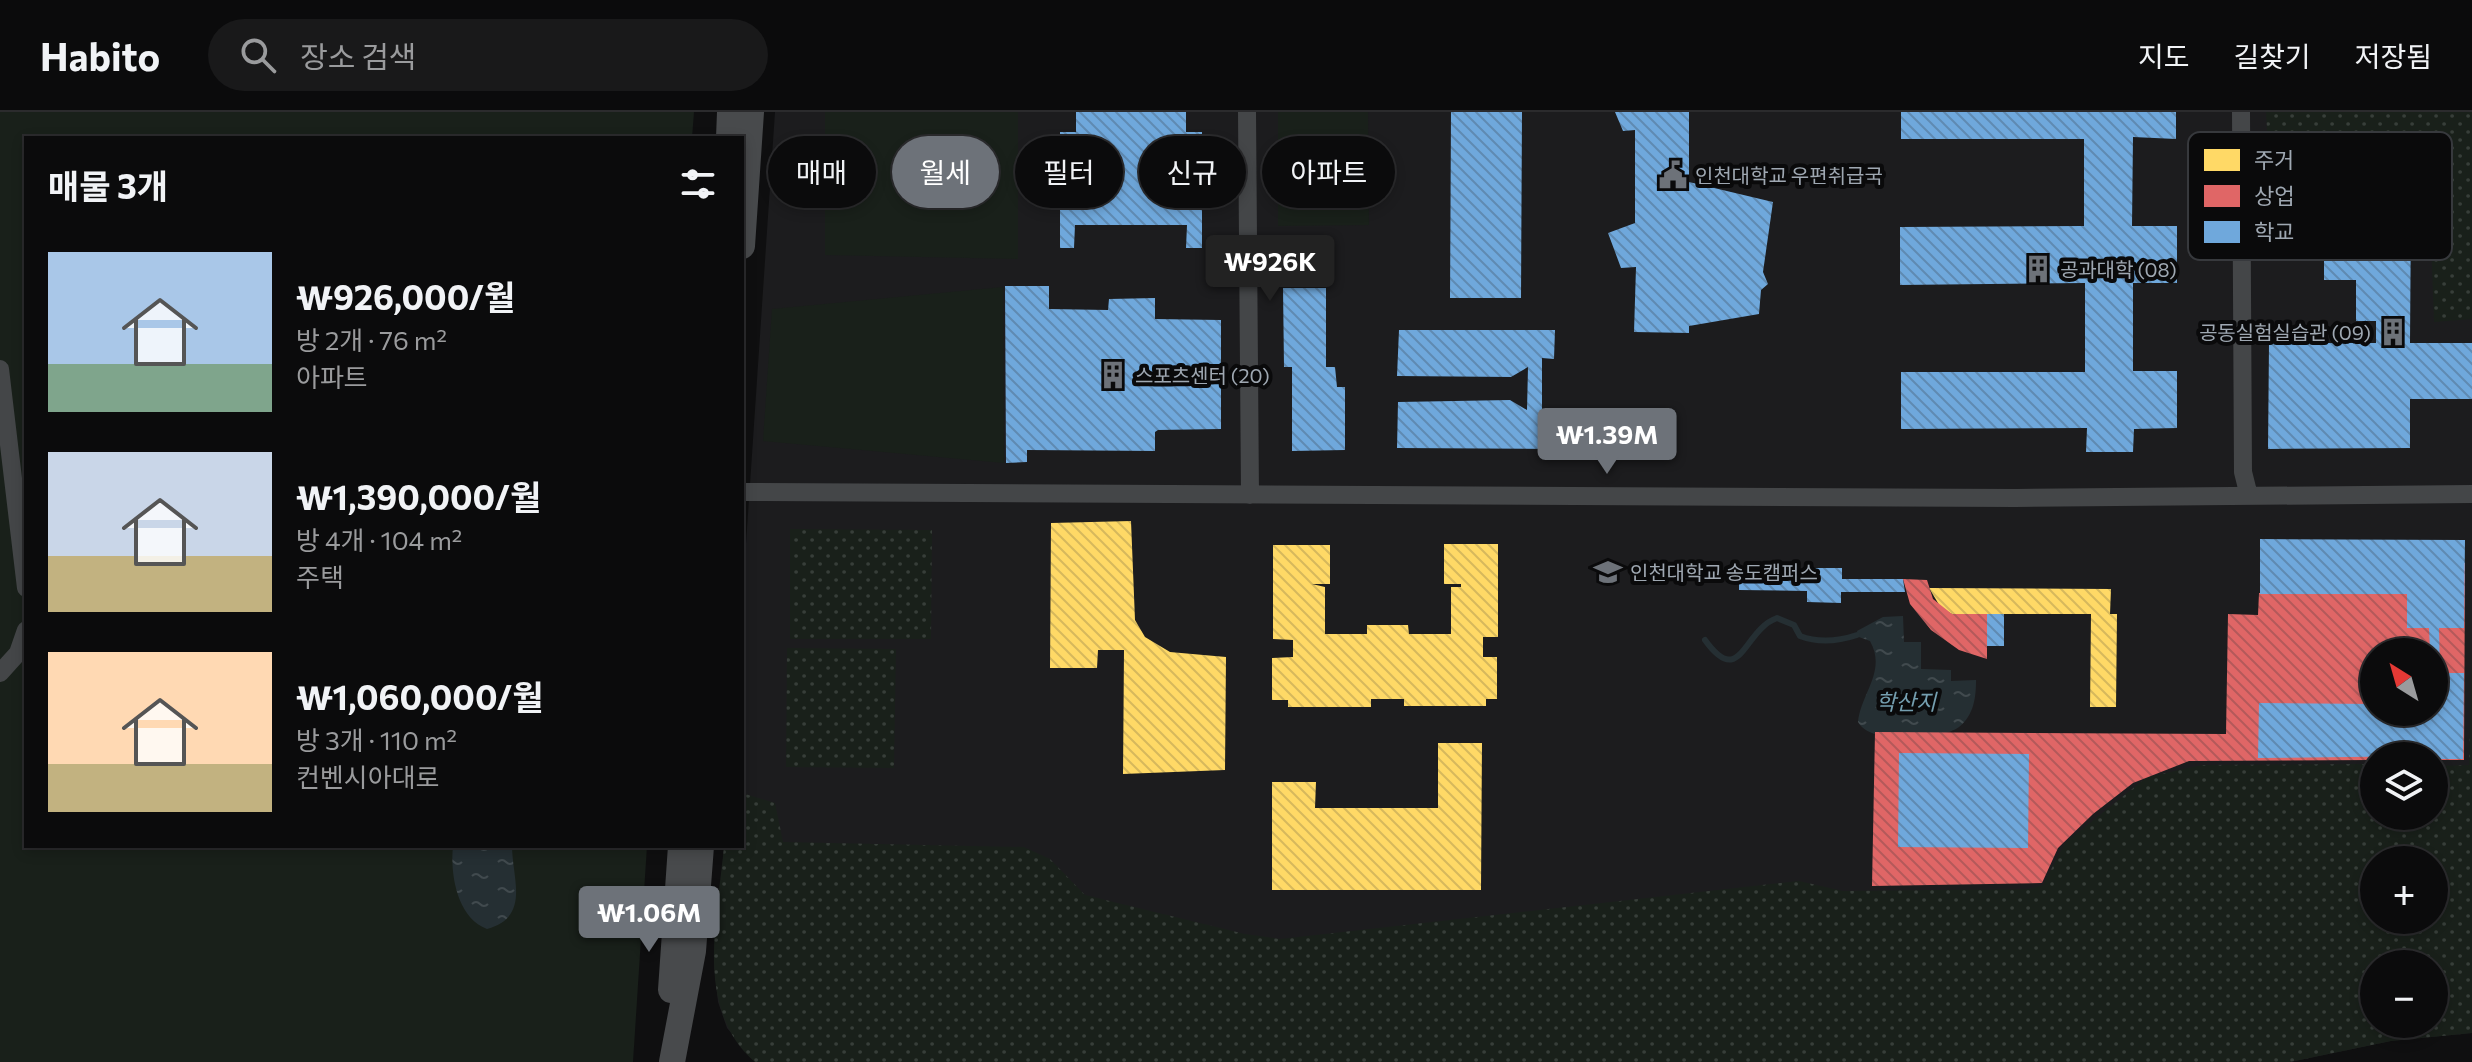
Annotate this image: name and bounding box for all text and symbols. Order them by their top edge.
search box [208,19,768,91]
text: Habito [40,32,160,79]
icon: search [236,33,280,77]
text: 장소 검색 [300,37,416,74]
text: 지도 [2138,39,2189,73]
text: 길찾기 [2233,39,2311,73]
text: 저장됨 [2355,39,2432,73]
legend [2188,132,2452,260]
chip: 매매 [768,136,876,208]
chip: 월세 [892,136,999,208]
chip: 필터 [1015,136,1123,208]
chip: 신규 [1139,136,1246,208]
chip: 아파트 [1262,136,1395,208]
text: 주거 [2254,146,2294,173]
public building icon: 인천대학교 우편취급국 [1658,160,1688,190]
icon: filters [676,162,720,206]
place label: 인천대학교 우편취급국 [1695,163,1883,187]
text: 매물 3개 [48,164,168,206]
text: 상업 [2254,182,2294,209]
text: 학교 [2254,218,2294,245]
pin: ₩926K [1214,235,1326,303]
text: ₩926K [1223,245,1317,276]
building icon: 공과대학 (08) [2023,254,2053,284]
place label: 공과대학 (08) [2060,257,2177,281]
text: ₩926,000/월 [296,275,515,317]
icon: home [112,284,208,380]
building icon: 공동실험실습관 (09) [2378,317,2408,347]
place label: 공동실험실습관 (09) [2199,320,2371,344]
text: 방 2개 · 76 m² [296,324,447,355]
building icon: 스포츠센터 (20) [1098,360,1128,390]
text: 아파트 [296,361,368,392]
place label: 스포츠센터 (20) [1135,363,1270,387]
pin: ₩1.39M [1542,408,1672,476]
text: ₩1.39M [1556,418,1658,449]
text: ₩1,390,000/월 [296,475,541,517]
icon: home [112,484,208,580]
text: 방 4개 · 104 m² [296,524,462,555]
school or university icon: 인천대학교 송도캠퍼스 [1593,557,1623,587]
place label: 인천대학교 송도캠퍼스 [1630,560,1818,584]
text: 주택 [296,561,344,592]
north arrow [2360,638,2448,726]
map controls [2360,638,2448,1038]
text: ₩1,060,000/월 [296,675,544,717]
icon: home [112,684,208,780]
water label: 학산지 [1876,688,1938,715]
text: 방 3개 · 110 m² [296,724,457,755]
button: layers [2360,742,2448,830]
text: 컨벤시아대로 [296,761,440,792]
button: + [2360,846,2448,934]
pin: ₩1.06M [584,886,714,954]
text: ₩1.06M [597,896,701,927]
button: − [2360,950,2448,1038]

